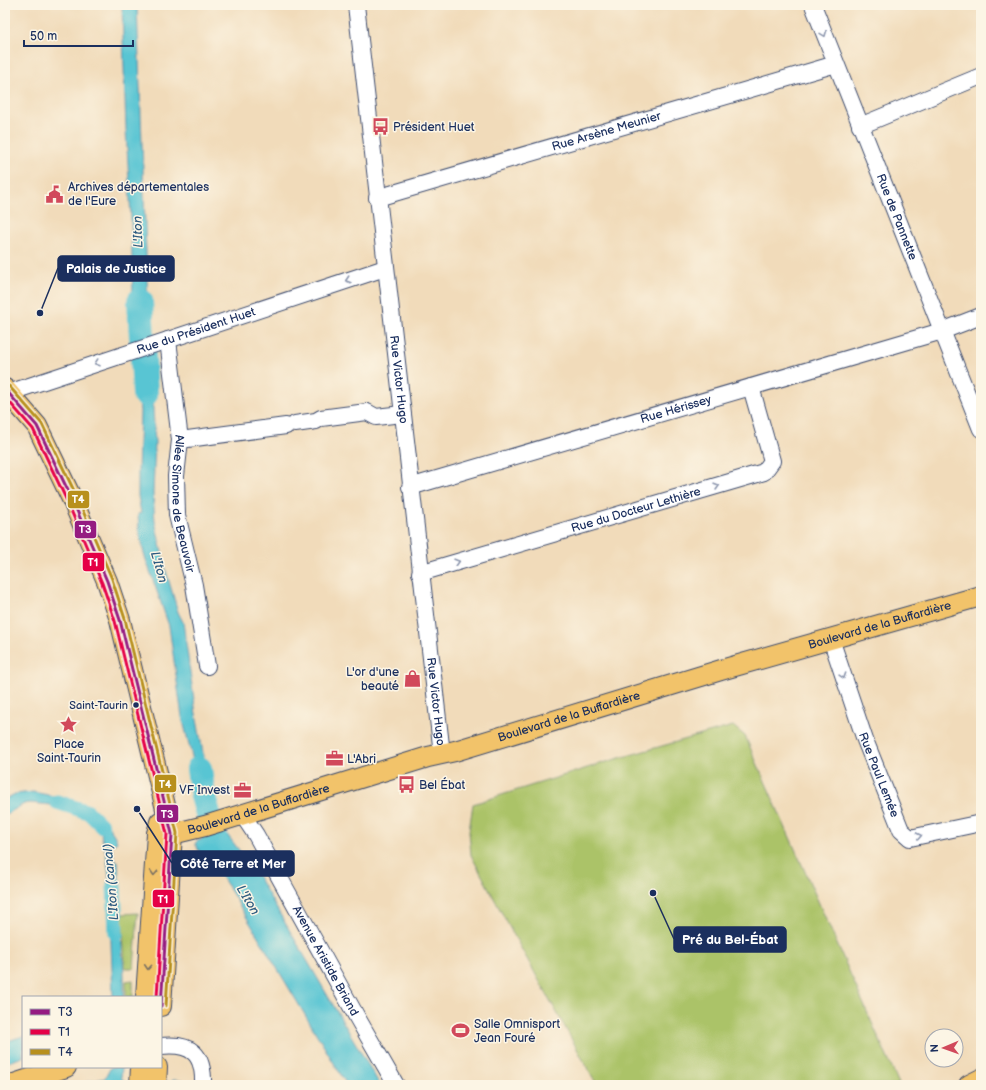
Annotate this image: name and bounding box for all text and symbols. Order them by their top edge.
scale bar [24,22,133,48]
text: 50 m [30,29,57,44]
one-way arrow [820,31,828,38]
street label: Rue Arsène Meunier [550,108,663,154]
bus stop icon: Président Huet [370,117,390,137]
place label: Président Huet [393,120,475,135]
street label: Rue de Pannette [873,172,921,262]
place label: Archives départementales de l'Eure [68,180,209,209]
public building icon: Archives départementales de l'Eure [45,184,65,204]
water label: L'Iton [129,216,147,248]
callout: Palais de Justice [58,256,174,281]
text: Palais de Justice [66,261,166,277]
one-way arrow [345,275,352,284]
street label: Rue du Président Huet [135,304,257,357]
street label: Rue Victor Hugo [386,335,412,425]
one-way arrow [94,358,101,367]
street label: Rue Hérissey [639,391,714,427]
street label: Allée Simone de Beauvoir [168,434,198,575]
one-way arrow [713,482,720,491]
street label: Rue du Docteur Lethière [569,484,702,536]
line badge: T4 [67,490,90,509]
text: T4 [72,493,85,506]
line badge: T3 [74,520,97,539]
text: T3 [79,523,92,536]
water label: L'Iton [147,549,171,585]
line badge: T1 [82,552,105,572]
text: T1 [88,556,98,569]
one-way arrow [454,558,461,567]
street label: Boulevard de la Buffardière [806,597,953,652]
street label: Rue Victor Hugo [423,656,449,747]
place label: L'or d'une beauté [346,665,399,694]
shop icon: L'or d'une beauté [402,669,422,689]
one-way arrow [839,672,847,679]
street label: Boulevard de la Buffardière [496,688,642,745]
place label: Saint-Taurin [69,699,128,712]
marker: Saint-Taurin [131,700,141,710]
place icon: Place Saint-Taurin [59,715,79,735]
street label: Rue Paul Lemée [855,730,903,819]
place label: Place Saint-Taurin [37,737,101,766]
office icon: L'Abri [324,749,344,769]
place label: L'Abri [347,752,376,767]
line badge: T4 [154,774,177,793]
bus stop icon: Bel Ébat [396,775,416,795]
place label: Bel Ébat [419,777,465,793]
text: T4 [159,778,172,791]
street label: Boulevard de la Buffardière [186,780,331,838]
office icon: VF Invest [233,780,253,800]
place label: VF Invest [179,783,230,798]
line badge: T3 [156,804,179,823]
text: T3 [161,808,174,821]
one-way arrow [916,833,922,841]
water label: L'Iton (canal) [100,843,122,921]
callout: Côté Terre et Mer [172,851,294,876]
text: Côté Terre et Mer [180,856,287,872]
one-way arrow [150,869,159,876]
water label: L'Iton [233,882,263,918]
line badge: T1 [152,889,175,908]
text: T1 [158,893,168,906]
street label: Avenue Aristide Briand [289,903,362,1019]
callout: Pré du Bel-Ébat [674,927,786,952]
text: Pré du Bel-Ébat [682,931,779,948]
one-way arrow [144,964,153,970]
legend [22,996,162,1068]
text: T3 [58,1005,73,1020]
place label: Salle Omnisport Jean Fouré [474,1017,561,1046]
sports icon: Salle Omnisport Jean Fouré [451,1021,471,1041]
text: T1 [58,1025,70,1040]
north arrow [924,1028,964,1068]
text: N [928,1044,941,1053]
text: T4 [58,1045,73,1060]

